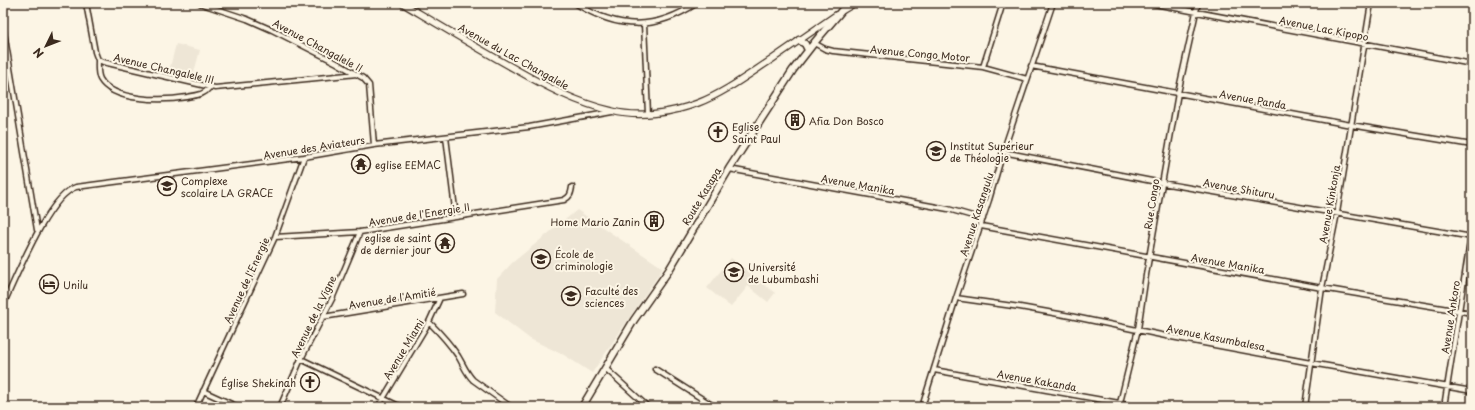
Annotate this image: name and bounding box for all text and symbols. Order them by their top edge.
street label: Avenue Lac Kipopo [1278,12,1370,44]
street label: Avenue Changalele II [270,15,366,75]
street label: Avenue du Lac Changalele [456,19,573,93]
north arrow [26,26,66,66]
street label: Avenue Congo Motor [869,41,971,65]
text: N [29,44,48,62]
street label: Avenue Changalele III [112,49,216,87]
street label: Avenue Panda [1218,86,1289,112]
building icon: Afia Don Bosco [784,109,806,131]
place label: Afia Don Bosco [809,113,884,128]
place label: Eglise Saint Paul [732,119,781,146]
church icon: Eglise Saint Paul [707,121,729,143]
street label: Avenue des Aviateurs [262,131,366,162]
place label: Institut Supérieur de Théologie [950,138,1034,165]
school or university icon: Institut Supérieur de Théologie [925,140,947,162]
temple icon: eglise EEMAC [350,153,372,175]
place label: eglise EEMAC [375,157,441,172]
street label: Avenue Kinkonja [1315,163,1343,244]
street label: Route Kasapa [678,164,725,228]
street label: Avenue Manika [820,170,897,198]
street label: Avenue Kasangulu [955,170,997,258]
place label: Complexe scolaire LA GRACE [181,173,273,200]
street label: Avenue Shituru [1202,174,1276,202]
school or university icon: Complexe scolaire LA GRACE [156,175,178,197]
street label: Rue Congo [1140,177,1162,230]
street label: Avenue de l'Energie II [367,199,471,229]
building icon: Home Mario Zanin [643,210,665,232]
place label: Home Mario Zanin [550,214,640,229]
place label: eglise de saint de dernier jour [361,230,431,257]
temple icon: eglise de saint de dernier jour [434,232,456,254]
street label: Avenue de l'Energie [219,235,273,325]
place label: École de criminologie [555,246,613,273]
school or university icon: École de criminologie [530,248,552,270]
street label: Avenue Manika [1190,249,1267,277]
place label: Université de Lubumbashi [748,259,819,286]
school or university icon: Université de Lubumbashi [723,261,745,283]
street label: Avenue de la Vigne [287,272,340,360]
hotel icon: Unilu [38,273,60,295]
place label: Unilu [63,277,88,292]
street label: Avenue Ankoro [1437,279,1463,355]
place label: Faculté des sciences [585,283,639,310]
street label: Avenue de l'Amitié [347,284,437,312]
school or university icon: Faculté des sciences [560,285,582,307]
street label: Avenue Miami [379,316,427,382]
street label: Avenue Kasumbalesa [1165,320,1267,354]
street label: Avenue Kakanda [996,366,1079,395]
church icon: Église Shekinah [299,371,321,393]
place label: Église Shekinah [221,375,296,390]

